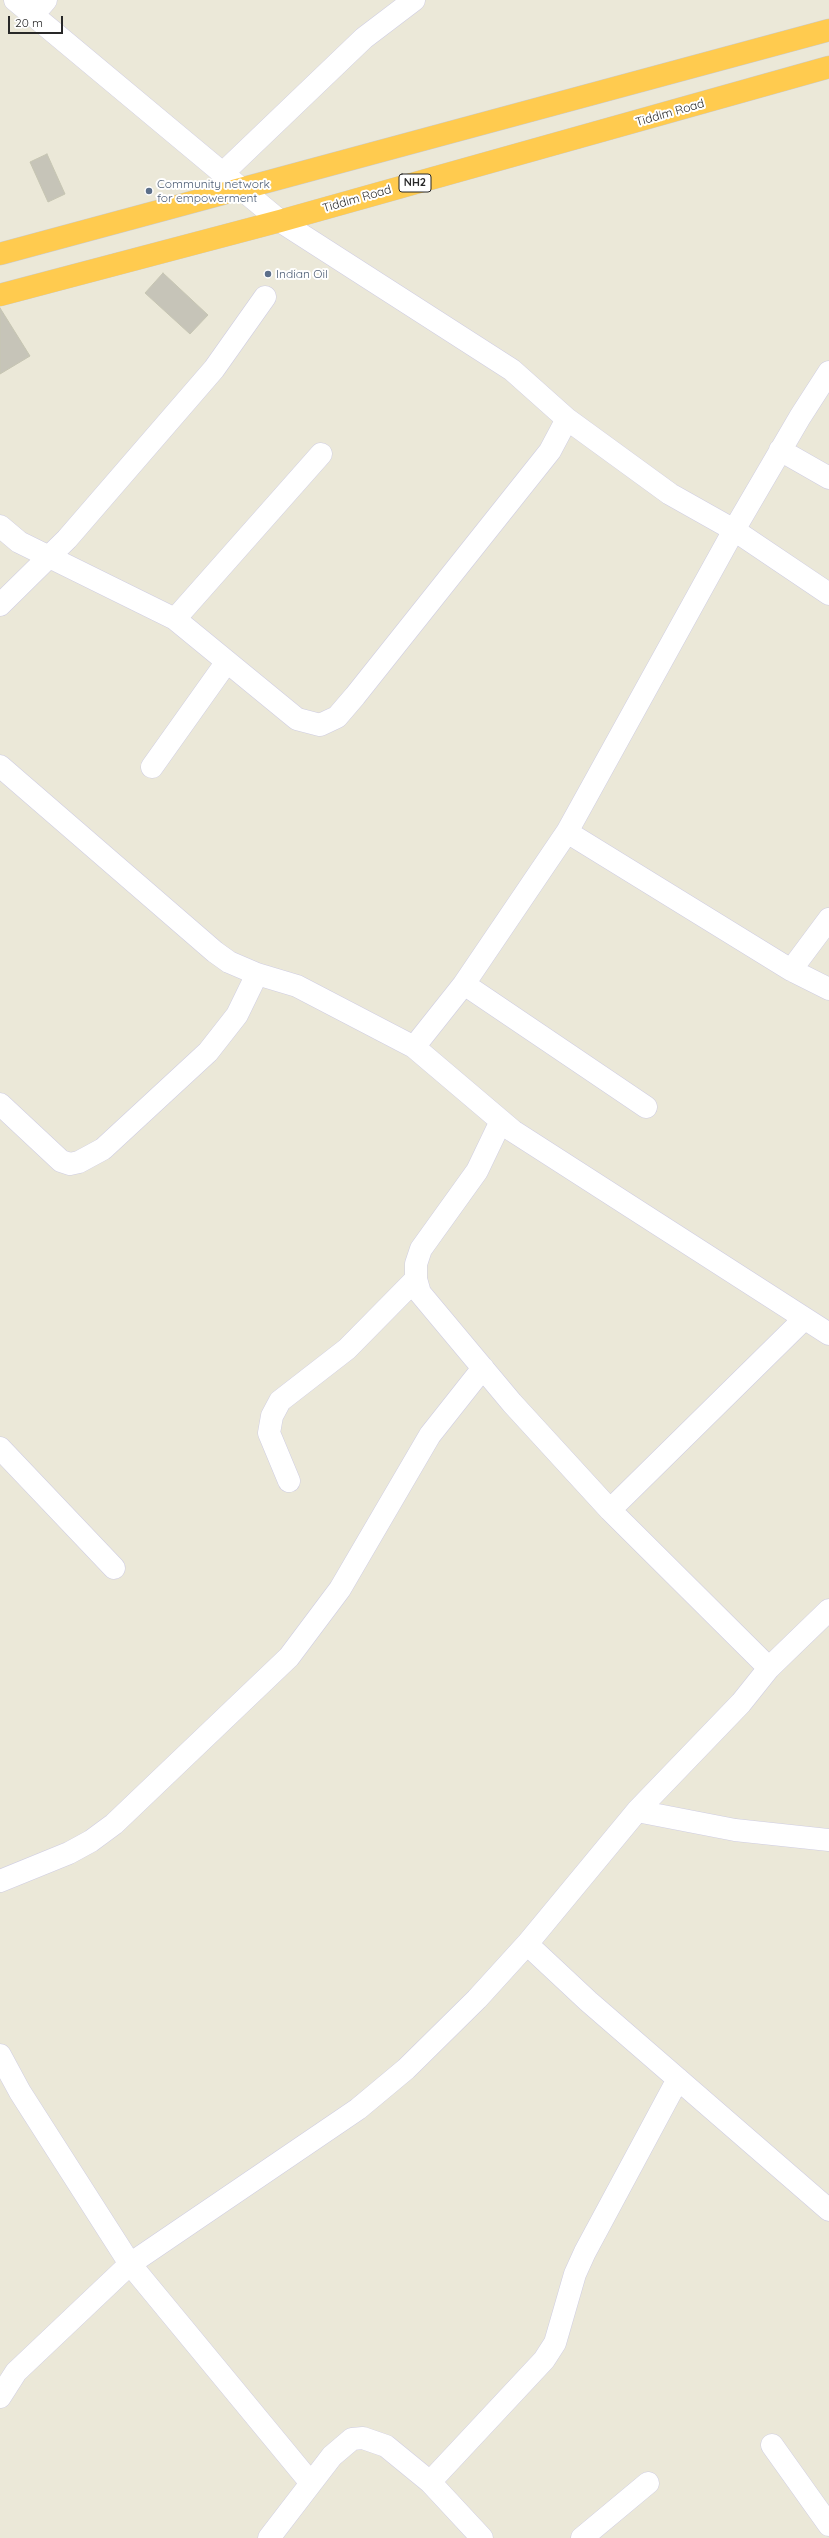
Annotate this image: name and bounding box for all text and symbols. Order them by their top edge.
scale bar [10,8,65,34]
text: 20 m [15,15,43,30]
street label: Tiddim Road [634,96,706,130]
road number: NH2 [399,174,431,192]
place label: Community network for empowerment [157,177,270,205]
street label: Tiddim Road [321,182,393,216]
marker: Community network for empowerment [144,186,154,196]
place label: Indian Oil [276,267,328,281]
marker: Indian Oil [263,269,273,279]

